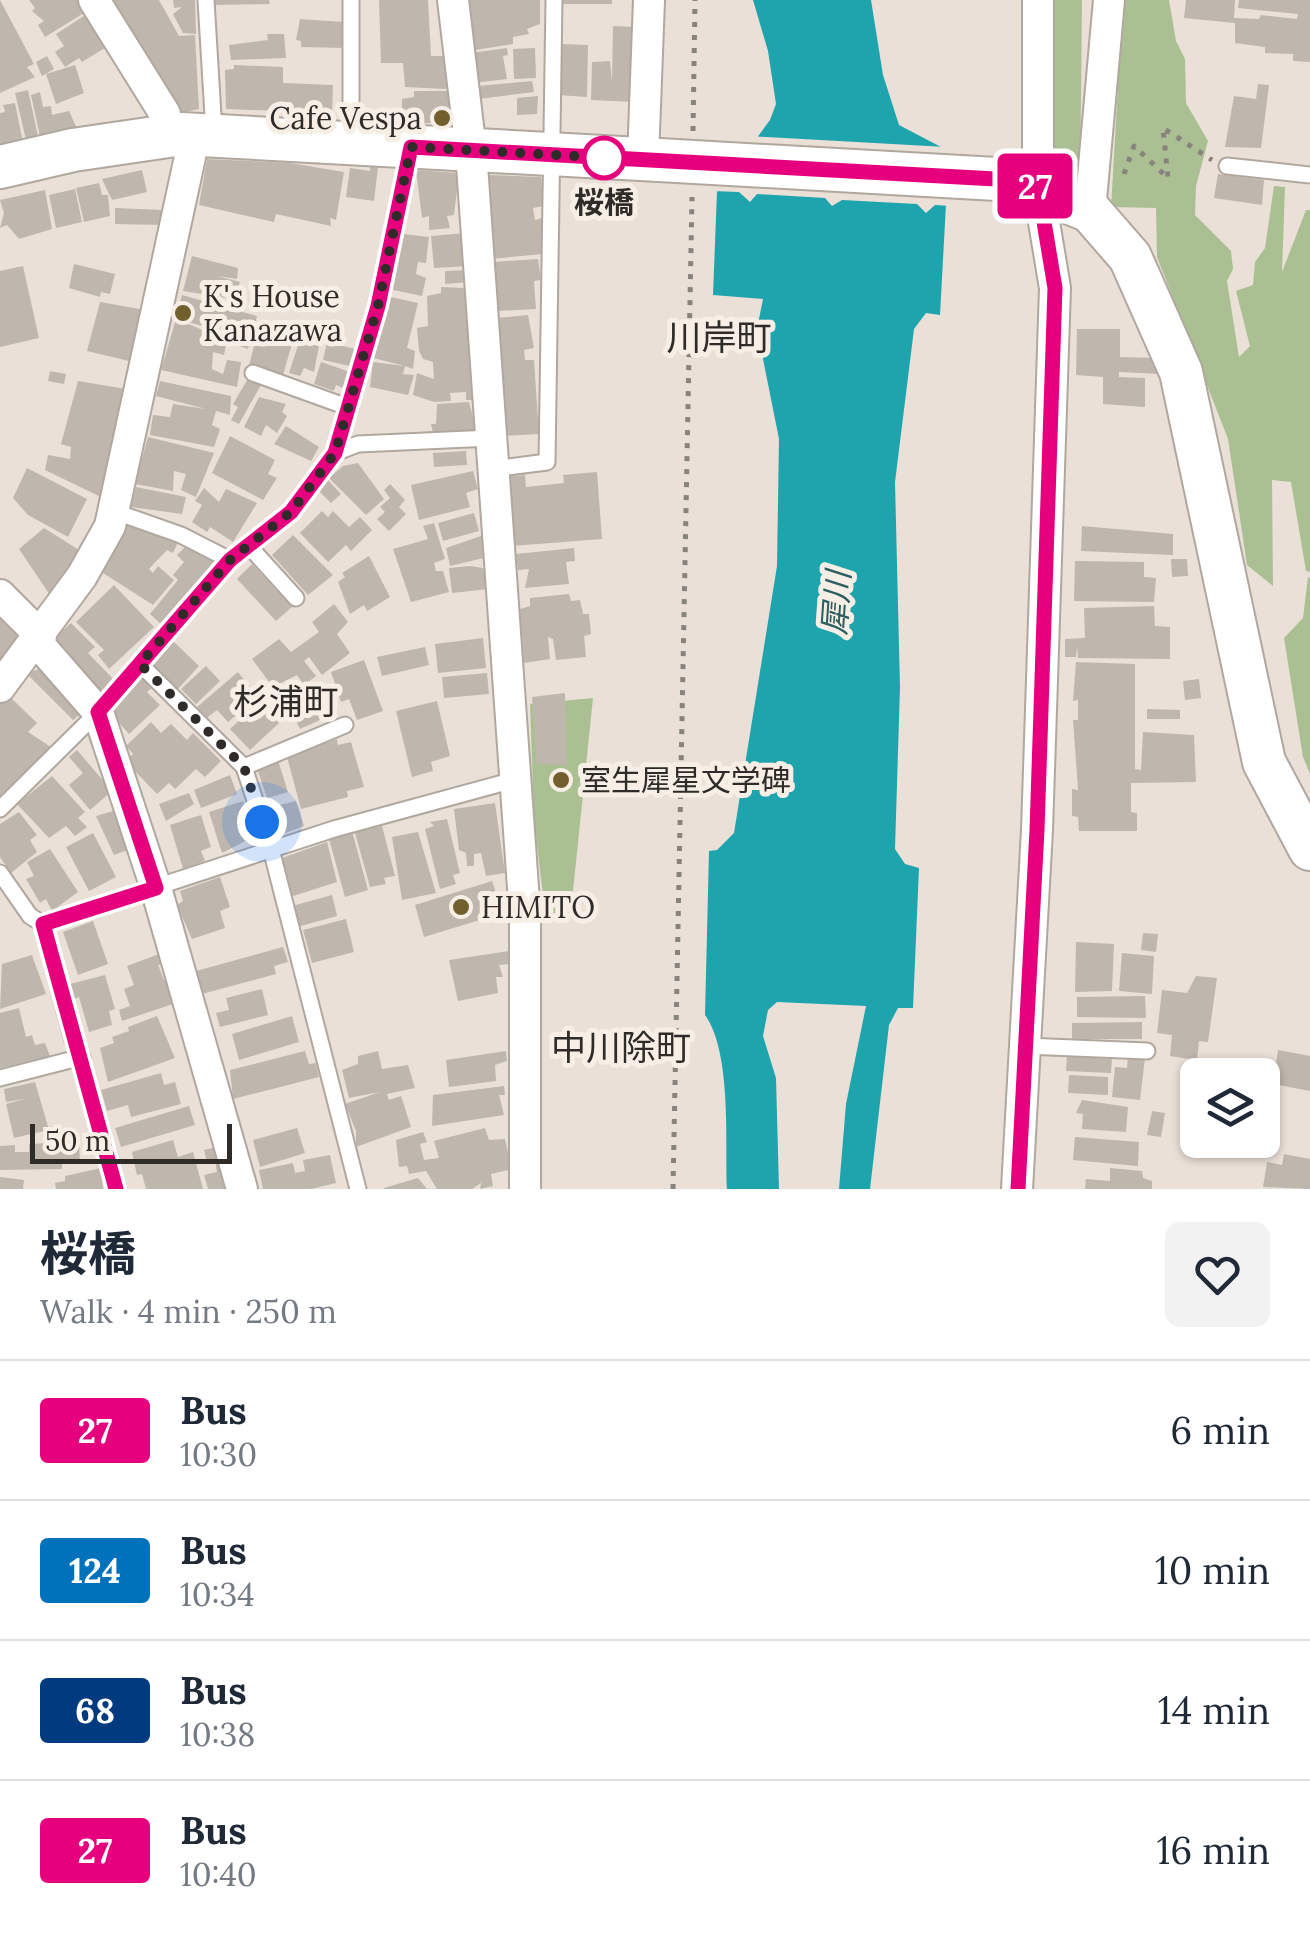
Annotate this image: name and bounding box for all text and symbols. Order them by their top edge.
place label: Cafe Vespa [269,99,422,137]
marker: Cafe Vespa [431,107,453,129]
marker: 桜橋 [583,137,625,179]
line badge: 27 [990,154,1080,218]
text: 27 [1017,164,1053,209]
place label: 桜橋 [574,183,634,221]
place label: K's House Kanazawa [203,277,342,349]
marker: K's House Kanazawa [172,302,194,324]
district label: 川岸町 [666,315,772,360]
water label: 犀川 [813,567,859,636]
district label: 杉浦町 [233,679,339,724]
place label: 室生犀星文学碑 [581,761,791,799]
marker: 室生犀星文学碑 [550,769,572,791]
your location [237,797,287,847]
place label: HIMITO [481,888,595,926]
marker: HIMITO [450,896,472,918]
district label: 中川除町 [551,1025,691,1070]
map controls [1180,1058,1280,1158]
button: layers [1180,1058,1280,1158]
scale bar [30,1119,232,1164]
text: 50 m [45,1123,110,1159]
button: heart [1165,1222,1270,1327]
text: 桜橋 [40,1223,136,1284]
text: Walk · 4 min · 250 m [40,1291,337,1332]
text: Bus [180,1386,247,1434]
text: 6 min [1170,1406,1270,1454]
text: 27 [77,1408,113,1453]
text: 10:30 [180,1434,257,1475]
text: Bus [180,1526,247,1574]
text: 10 min [1155,1546,1270,1594]
text: 124 [69,1548,121,1593]
text: 10:34 [180,1574,255,1615]
text: Bus [180,1666,247,1714]
text: 14 min [1158,1686,1270,1734]
text: 68 [75,1688,115,1733]
text: 10:38 [180,1714,255,1755]
text: Bus [180,1806,247,1854]
text: 16 min [1156,1826,1270,1874]
text: 27 [77,1828,113,1873]
text: 10:40 [180,1854,257,1895]

